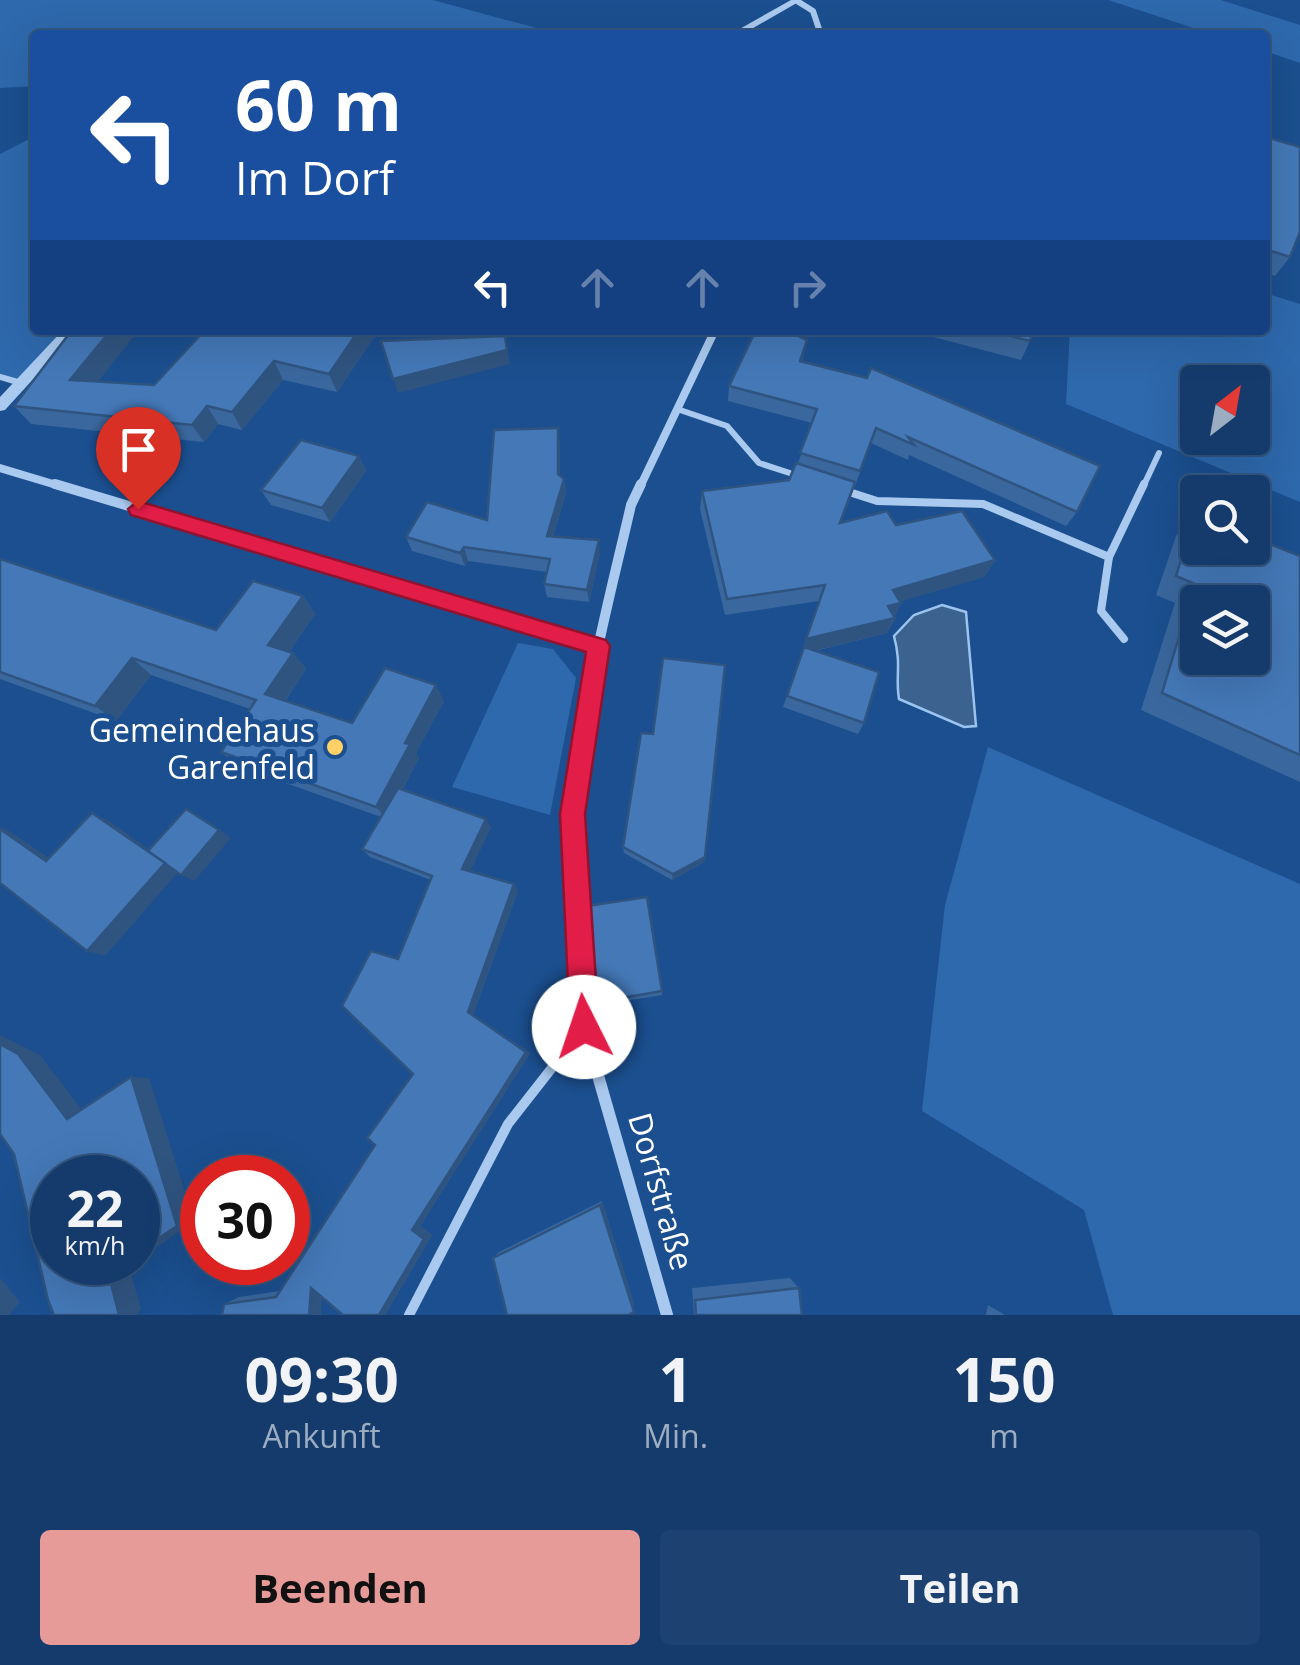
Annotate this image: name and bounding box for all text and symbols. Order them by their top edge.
text: 60 m [235,56,402,152]
icon: left [70,70,200,200]
text: Im Dorf [235,147,394,208]
icon: left [465,260,520,315]
icon: ahead [570,260,625,315]
icon: ahead [675,260,730,315]
icon: right [780,260,835,315]
north arrow [1180,365,1270,455]
map controls [1180,365,1270,675]
pin [96,407,181,510]
icon: arrive [111,422,166,477]
button: search [1180,475,1270,565]
button: layers [1180,585,1270,675]
place label: Gemeindehaus Garenfeld [89,708,315,788]
marker: Gemeindehaus Garenfeld [324,736,346,758]
position arrow [532,975,636,1079]
street label: Dorfstraße [619,1107,705,1275]
speed limit sign: 30 [180,1155,310,1285]
text: 22 [66,1174,124,1242]
text: km/h [65,1228,125,1262]
text: 09:30 [244,1338,399,1420]
text: 1 [659,1338,693,1420]
text: 150 [953,1338,1056,1420]
text: Ankunft [263,1414,381,1457]
text: Min. [643,1414,708,1457]
text: m [989,1414,1019,1457]
button: Beenden [40,1530,640,1645]
button: Teilen [660,1530,1260,1645]

